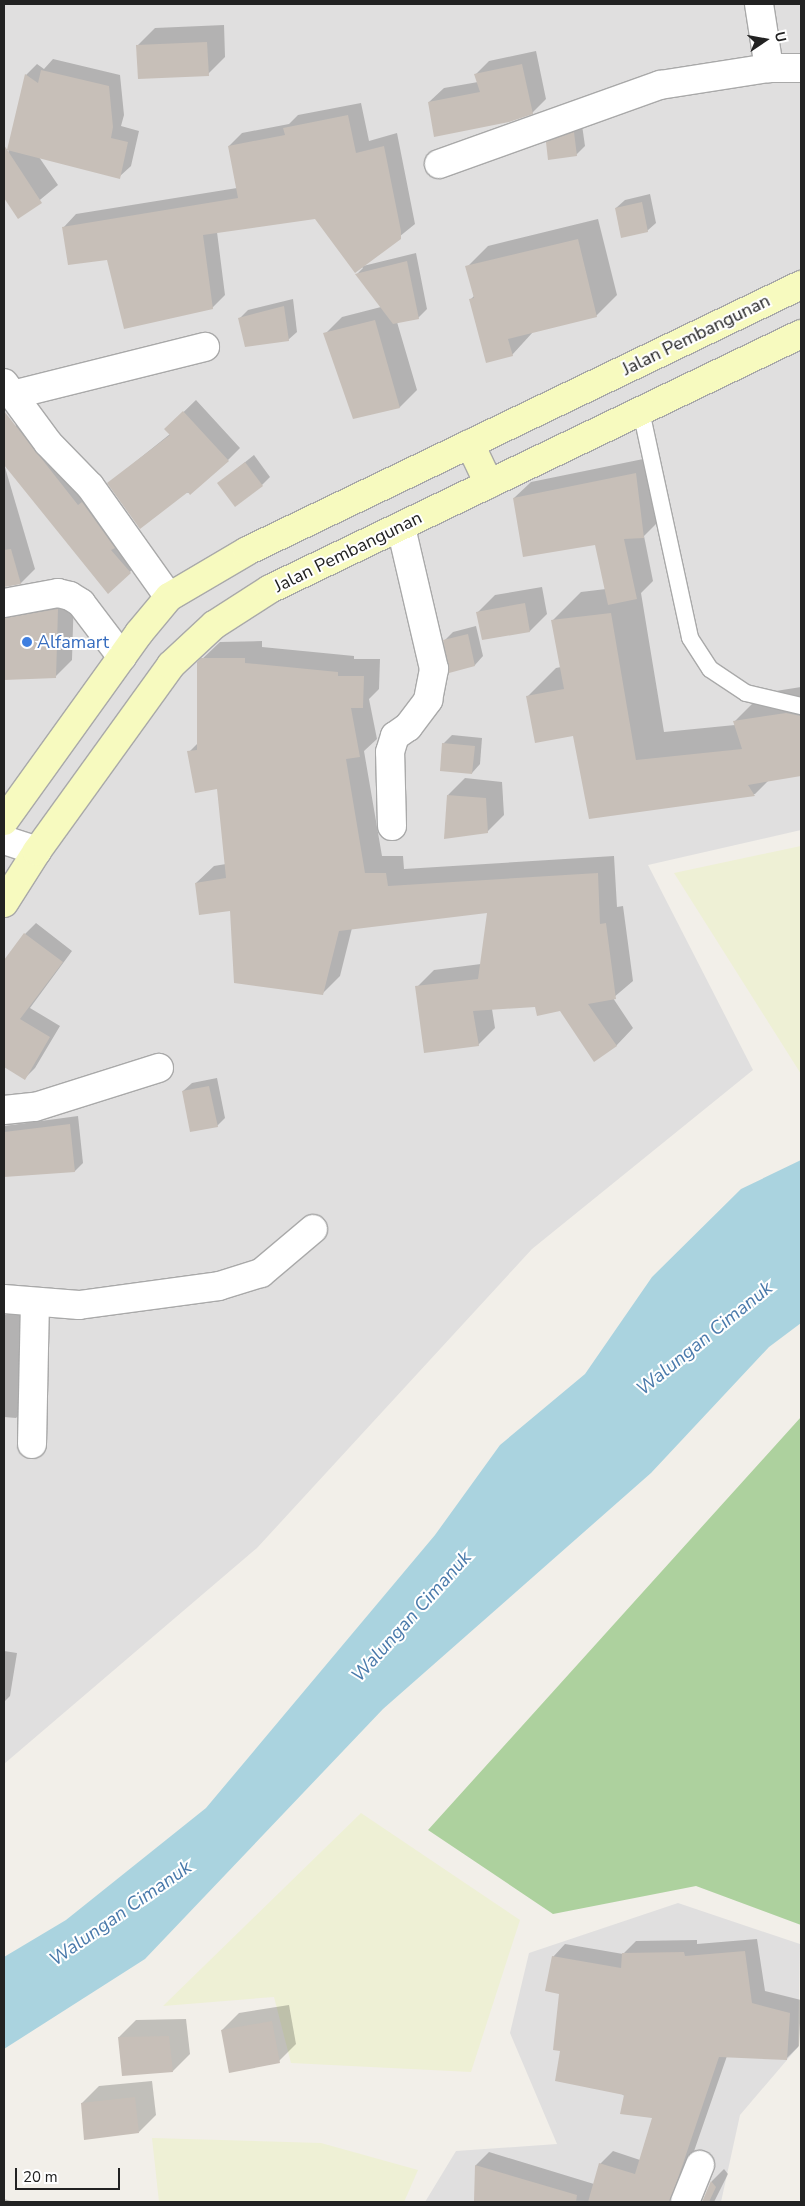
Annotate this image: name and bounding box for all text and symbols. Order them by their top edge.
north arrow [740,15,790,65]
text: U [770,30,791,44]
street label: Jalan Pembangunan [618,290,774,380]
street label: Jalan Pembangunan [270,507,426,597]
place label: Alfamart [37,631,109,653]
marker: Alfamart [21,636,33,648]
water label: Walungan Cimanuk [632,1277,778,1401]
water label: Walungan Cimanuk [347,1547,477,1687]
water label: Walungan Cimanuk [46,1856,196,1972]
scale bar [18,2158,122,2190]
text: 20 m [23,2167,58,2187]

